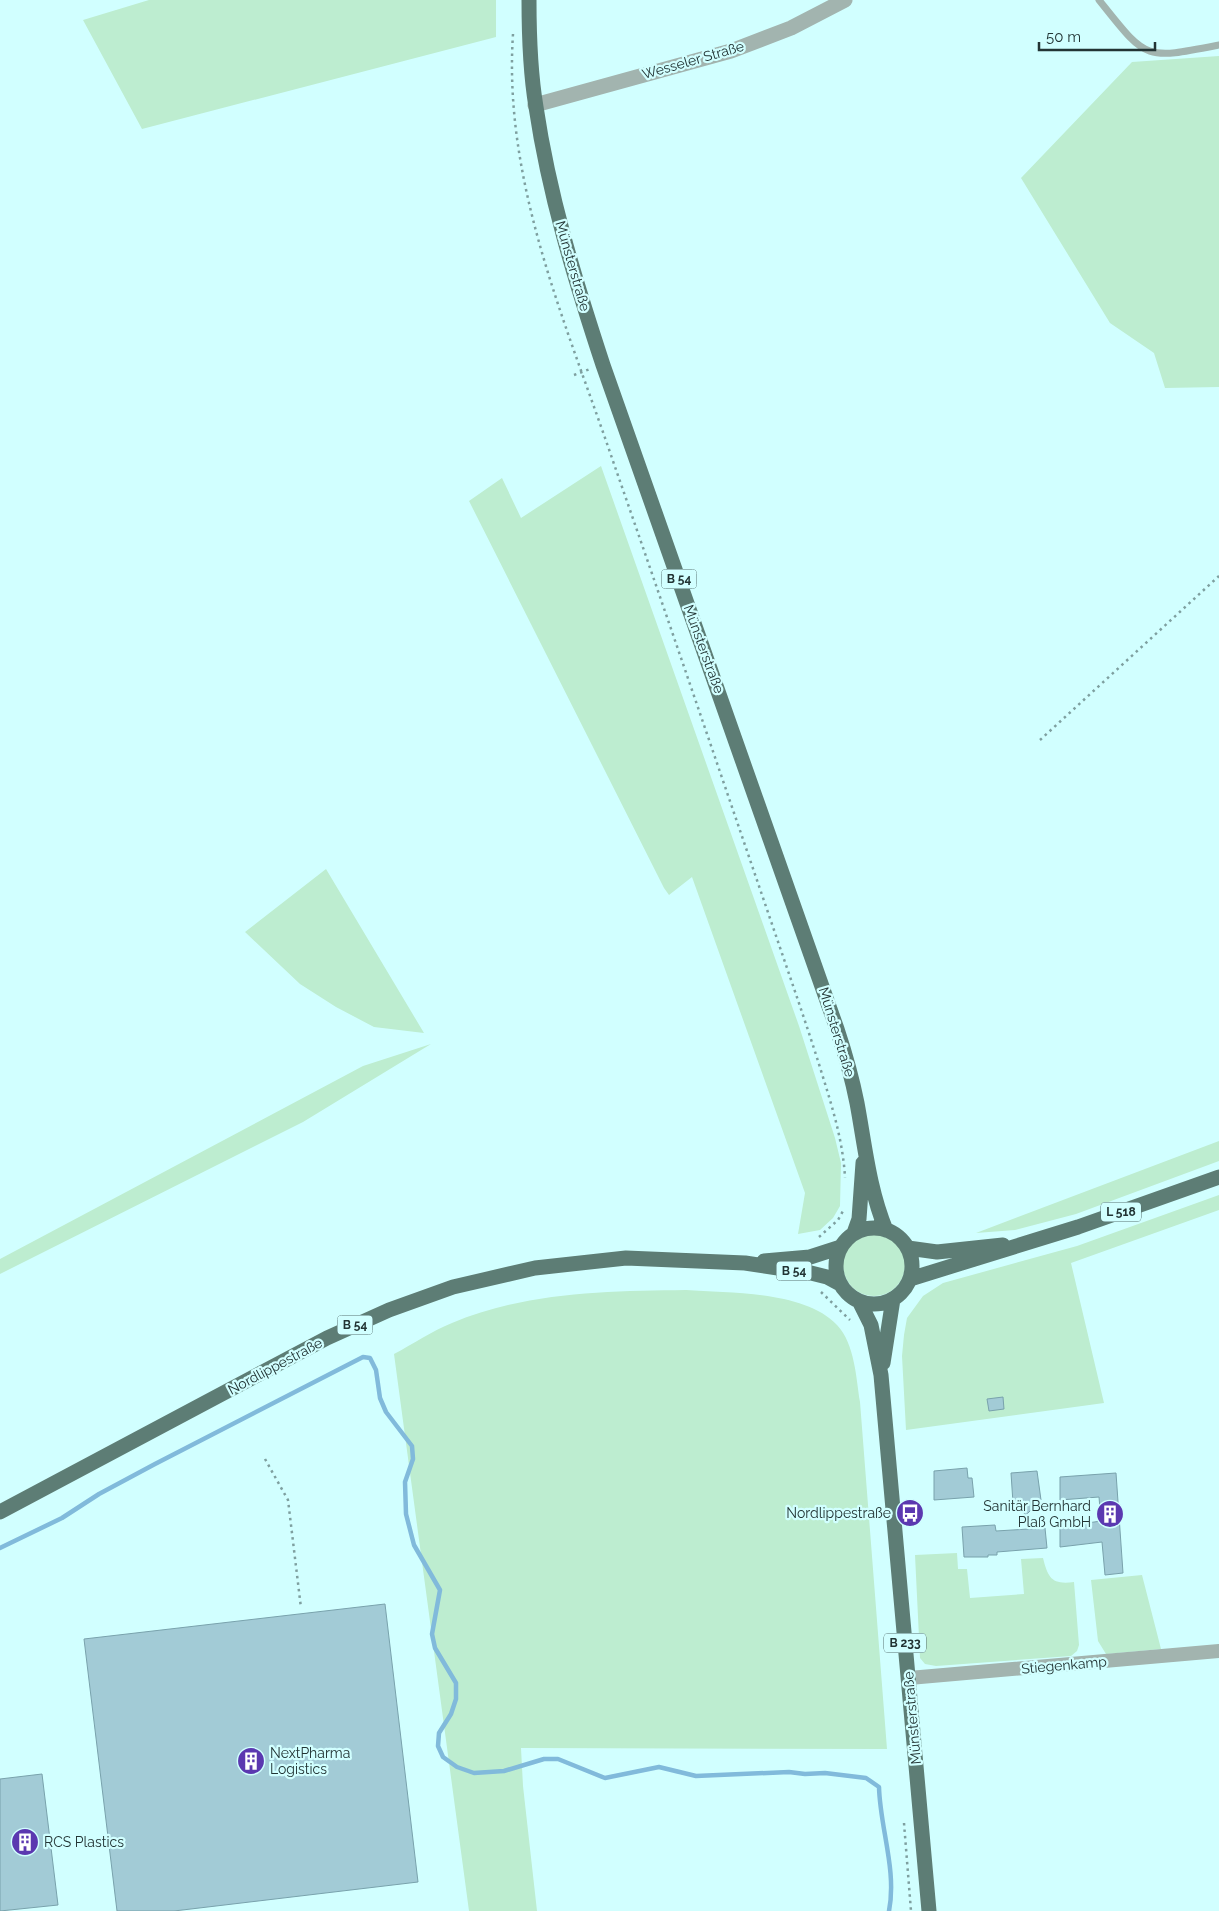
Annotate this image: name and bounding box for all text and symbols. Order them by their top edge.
scale bar [1039,20,1155,52]
text: 50 m [1046,28,1081,46]
street label: Wesseler Straße [640,38,746,82]
street label: Münsterstraße [552,219,594,313]
road number: B 54 [662,570,696,588]
street label: Münsterstraße [681,603,727,695]
street label: Münsterstraße [816,985,858,1079]
road number: L 518 [1101,1202,1141,1222]
road number: B 54 [776,1262,812,1280]
road number: B 54 [338,1316,372,1334]
street label: Nordlippestraße [225,1334,325,1398]
bus stop icon: Nordlippestraße [895,1498,925,1528]
place label: Sanitär Bernhard Plaß GmbH [983,1498,1091,1530]
building icon: Sanitär Bernhard Plaß GmbH [1095,1499,1125,1529]
place label: Nordlippestraße [786,1505,891,1521]
road number: B 233 [884,1634,926,1652]
street label: Stiegenkamp [1021,1653,1108,1677]
street label: Münsterstraße [900,1671,924,1765]
place label: NextPharma Logistics [270,1745,350,1777]
building icon: NextPharma Logistics [236,1746,266,1776]
building icon: RCS Plastics [10,1827,40,1857]
place label: RCS Plastics [44,1834,124,1850]

